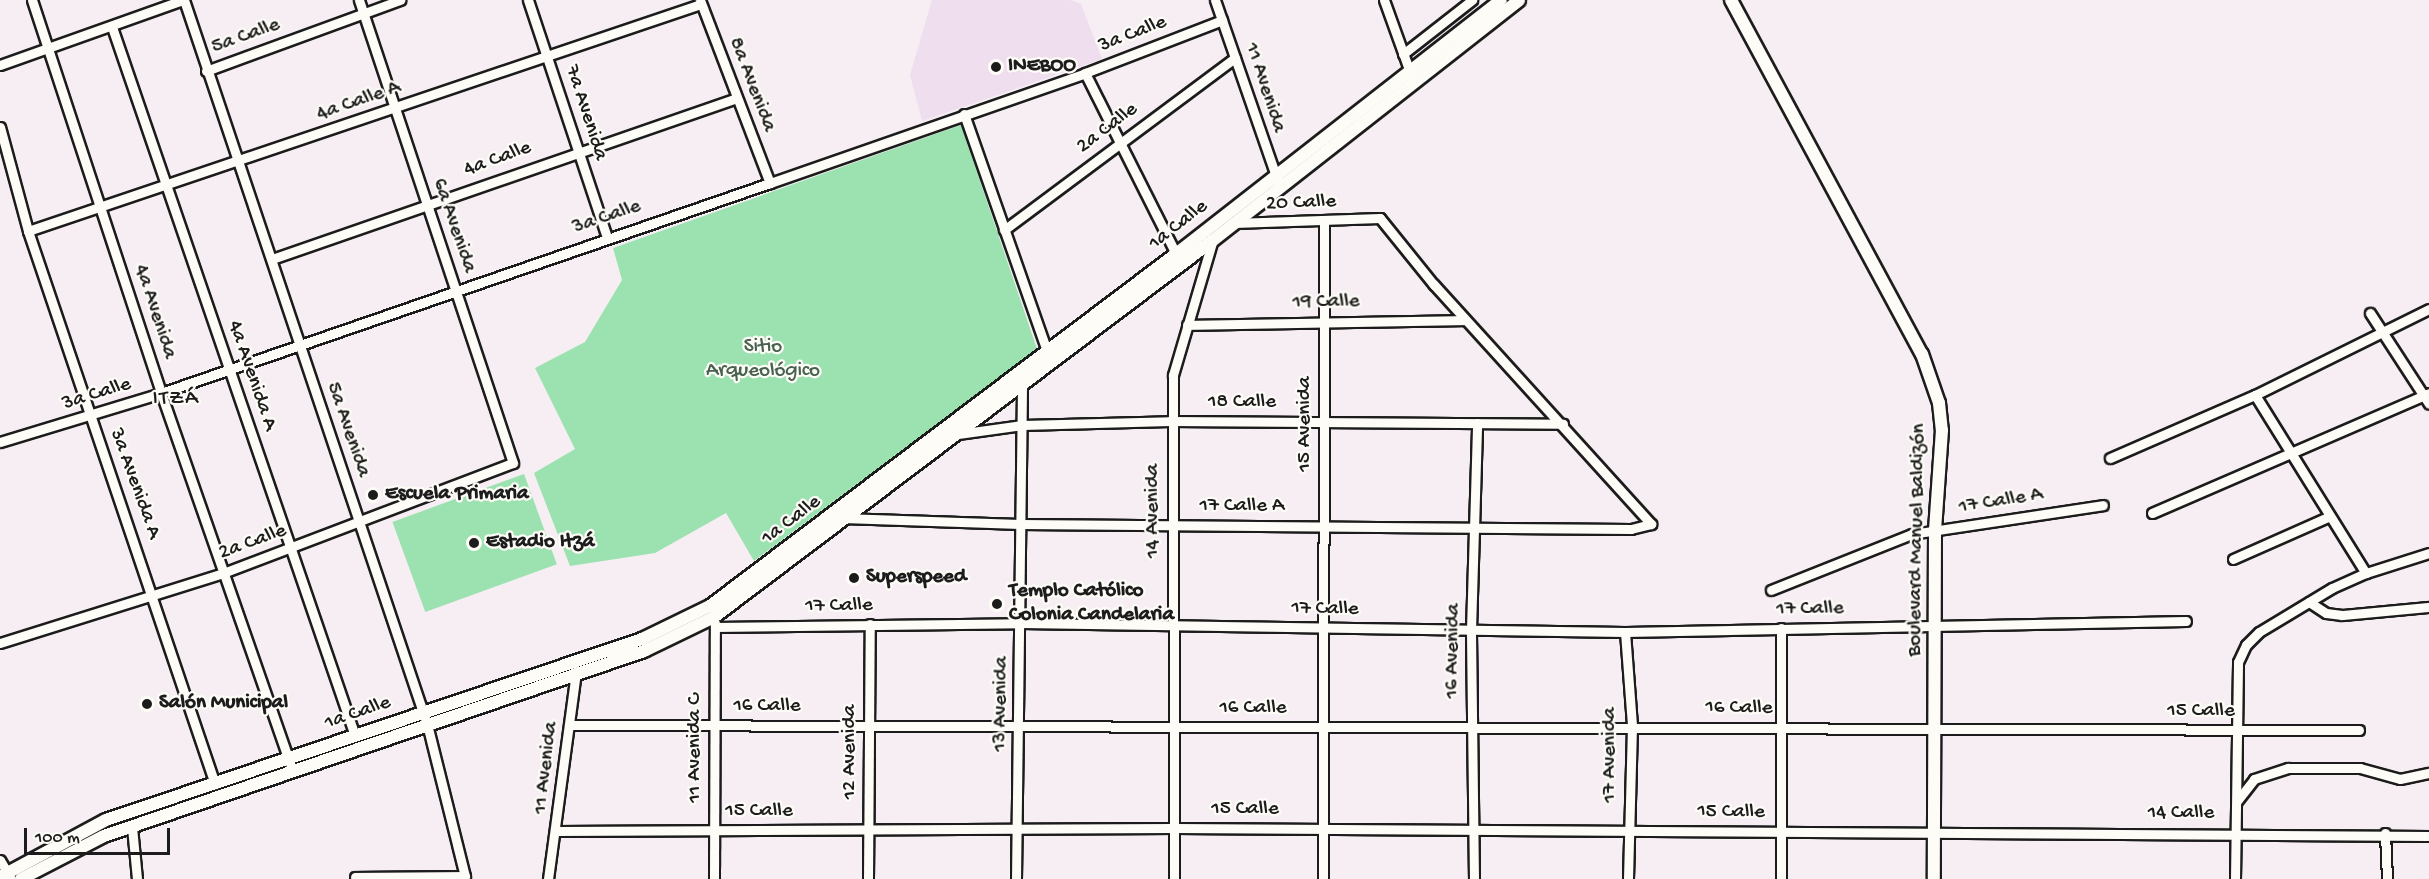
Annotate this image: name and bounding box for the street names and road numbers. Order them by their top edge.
street label: 3a Calle [1096,11,1170,59]
street label: 5a Calle [208,13,284,61]
street label: 8a Avenida [721,34,781,136]
street label: 11 Avenida [1238,40,1290,136]
street label: 7a Avenida [558,62,612,164]
street label: 4a Calle A [314,76,404,128]
street label: 2a Calle [1072,98,1144,160]
street label: 4a Calle [461,136,535,184]
street label: 6a Avenida [425,175,481,277]
street label: 20 Calle [1265,190,1337,218]
street label: 3a Calle [569,195,645,241]
street label: 1a Calle [1144,195,1214,257]
street label: 4a Avenida [127,262,181,362]
street label: 19 Calle [1292,290,1360,316]
street label: 4a Avenida A [220,318,282,434]
street label: 3a Calle [60,373,134,417]
street label: 15 Avenida [1293,376,1319,472]
street label: 5a Avenida [319,379,375,481]
street label: 18 Calle [1208,390,1276,416]
street label: Boulevard Manuel Baldizón [1903,423,1933,657]
street label: 3a Avenida A [102,425,166,543]
street label: 14 Avenida [1141,464,1167,558]
street label: 17 Calle A [1957,483,2045,521]
street label: 1a Calle [757,490,827,552]
street label: 17 Calle A [1200,494,1284,520]
street label: 2a Calle [216,519,290,567]
street label: 17 Calle [805,594,873,620]
street label: 17 Calle [1291,597,1359,623]
street label: 17 Calle [1776,597,1844,623]
street label: 16 Avenida [1441,603,1467,699]
street label: 13 Avenida [989,656,1015,752]
street label: 1a Calle [322,691,394,737]
street label: 11 Avenida C [683,693,709,803]
street label: 16 Calle [733,694,801,720]
street label: 16 Calle [1219,696,1287,722]
street label: 16 Calle [1705,696,1773,722]
street label: 15 Calle [2167,699,2235,725]
street label: 12 Avenida [838,705,864,799]
street label: 17 Avenida [1598,707,1624,803]
street label: 11 Avenida [529,720,565,816]
street label: 15 Calle [1211,797,1279,823]
street label: 15 Calle [725,799,793,825]
street label: 15 Calle [1697,800,1765,826]
street label: 14 Calle [2148,801,2214,827]

